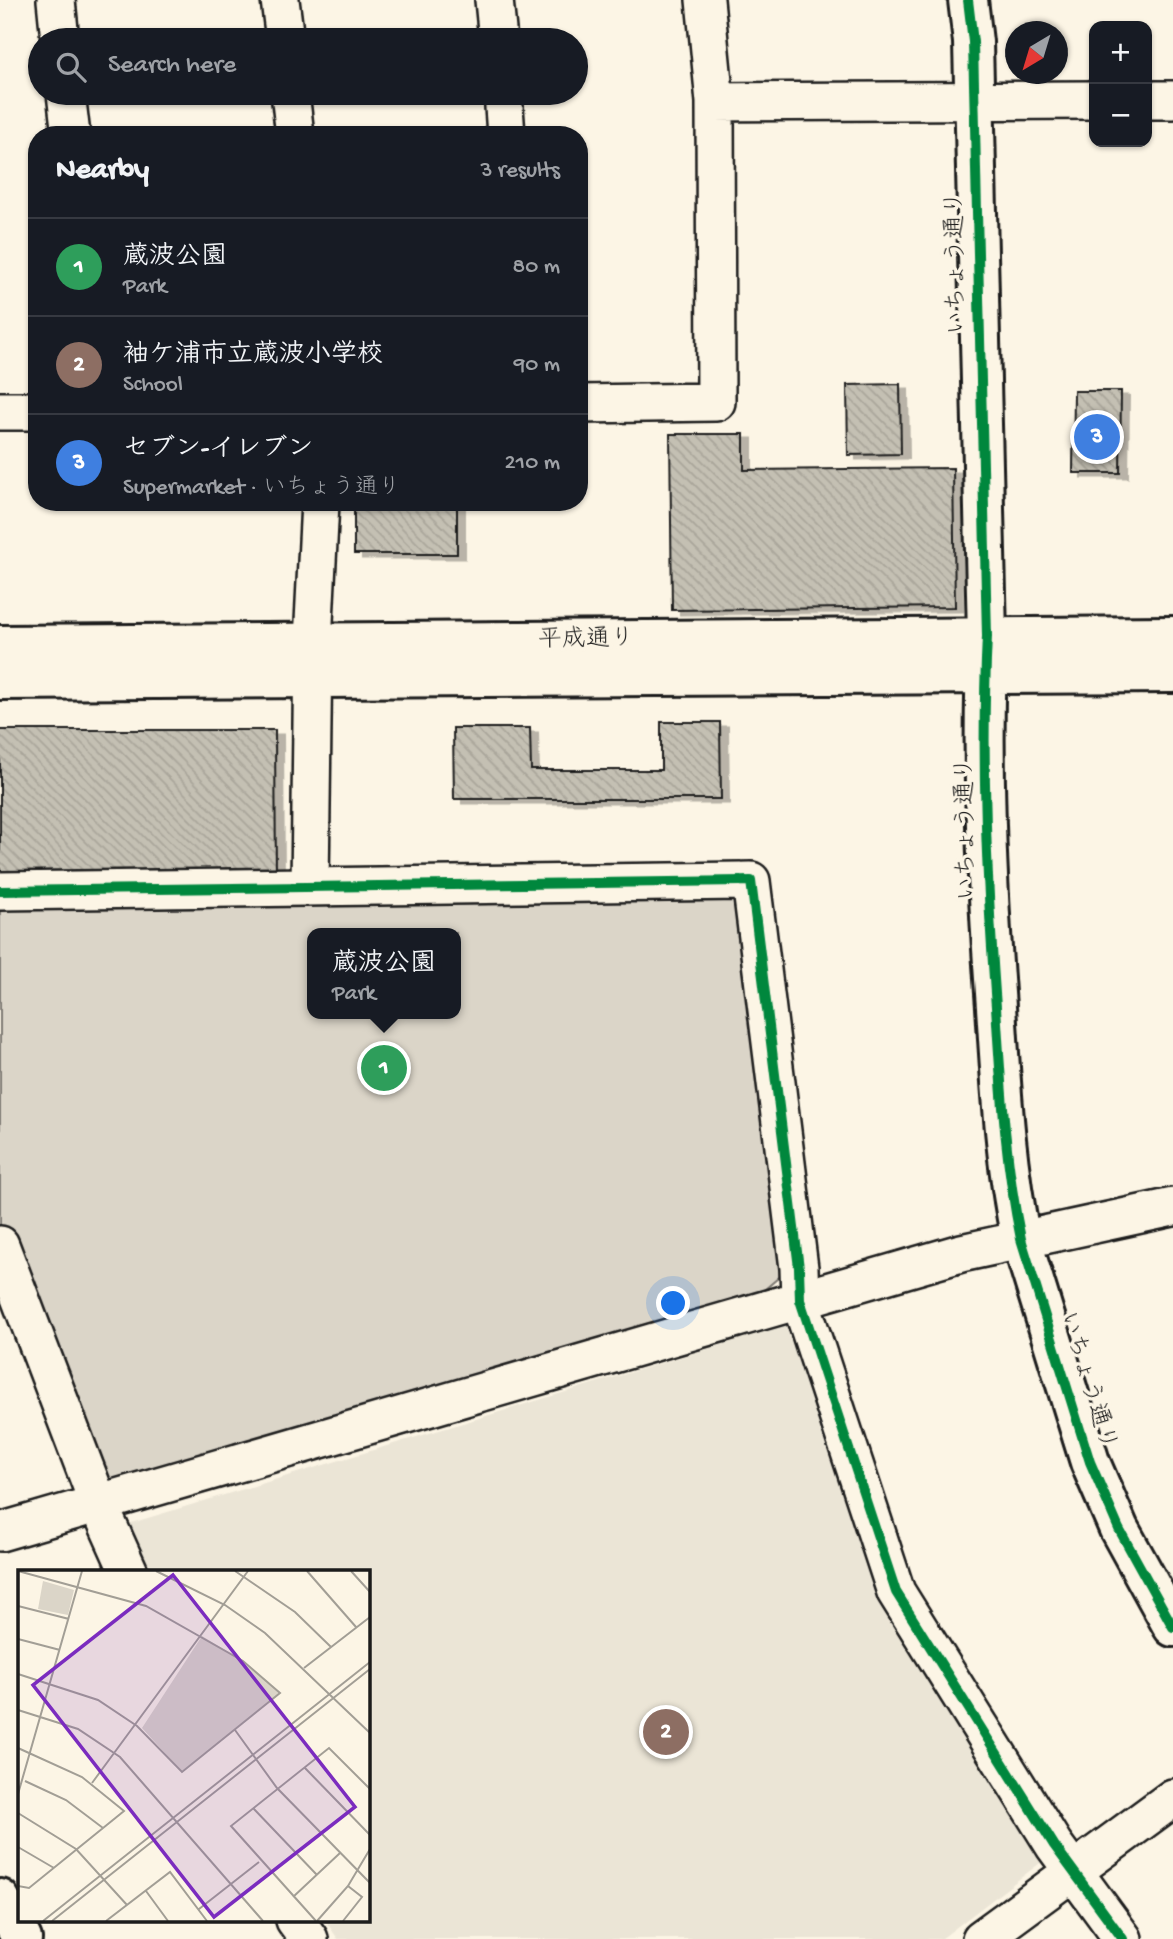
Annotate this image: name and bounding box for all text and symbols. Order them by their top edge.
north arrow [1005,21,1068,84]
map controls [1089,21,1152,147]
button: + [1089,21,1152,84]
search box [28,28,588,105]
icon: search [52,48,90,86]
text: Search here [108,51,236,82]
button: − [1089,84,1152,147]
text: Nearby [56,154,149,189]
text: 3 results [480,158,560,185]
street label: いちょう通り [941,191,973,335]
text: 蔵波公園 [123,243,227,274]
text: 1 [74,254,84,281]
text: 80 m [513,254,560,281]
text: Park [123,274,167,301]
text: 袖ケ浦市立蔵波小学校 [123,341,383,372]
text: 2 [73,352,85,379]
text: 90 m [514,352,560,379]
text: School [123,372,183,399]
pin: 3 [1074,411,1120,463]
text: セブン-イレブン [123,435,313,466]
text: 3 [73,450,85,477]
text: 210 m [505,450,560,477]
text: Supermarket · いちょう通り [123,475,401,502]
street label: 平成通り [538,624,634,655]
street label: いちょう通り [951,757,983,901]
popup [307,928,461,1019]
text: 蔵波公園 [332,950,436,981]
text: Park [332,981,376,1008]
pin: 1 [361,1042,407,1094]
your location [656,1286,690,1320]
street label: いちょう通り [1052,1308,1122,1454]
inset map [18,1570,369,1922]
pin: 2 [643,1706,689,1758]

